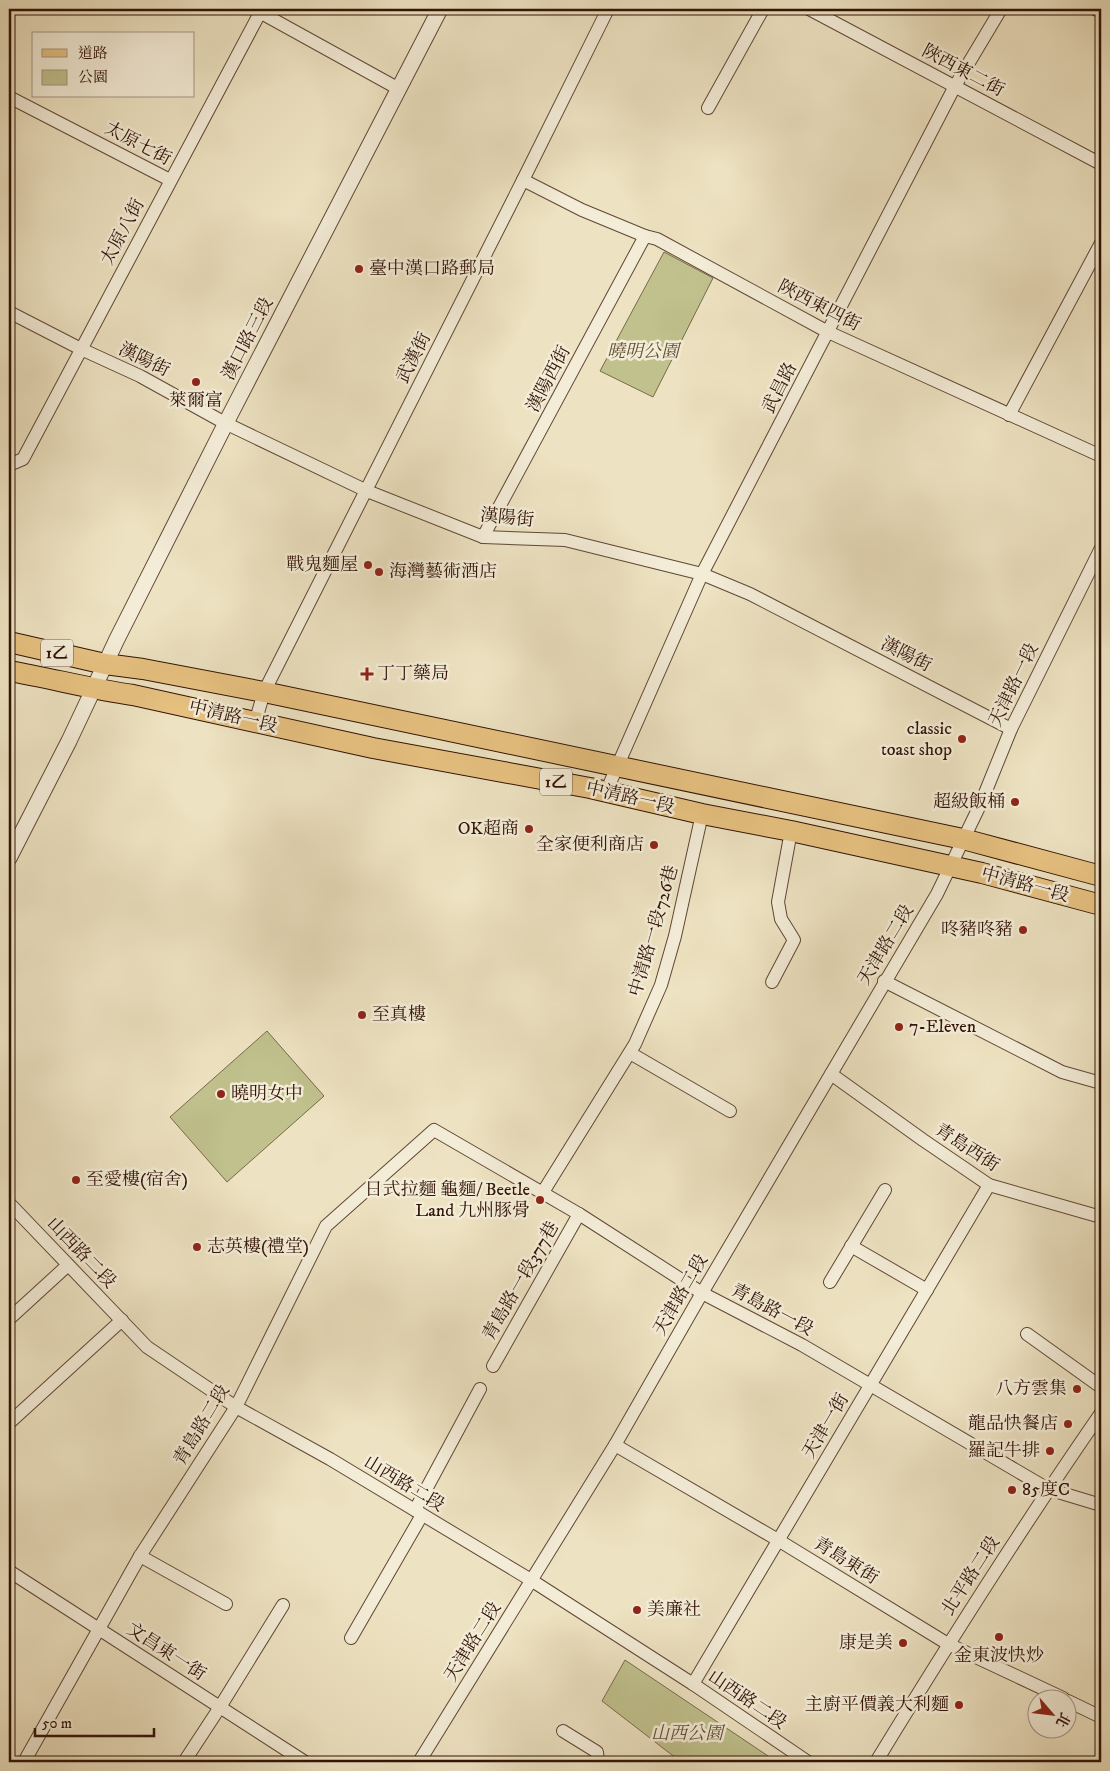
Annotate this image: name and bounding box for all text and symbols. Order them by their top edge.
legend [32,32,195,98]
street label: 陜西東二街 [918,40,1008,102]
text: 道路 [78,44,108,63]
text: 公園 [78,68,108,87]
street label: 太原七街 [101,117,175,171]
street label: 太原八街 [96,195,150,269]
place label: 臺中漢口路郵局 [369,258,495,280]
marker: 臺中漢口路郵局 [353,263,365,275]
street label: 陜西東四街 [774,276,864,336]
street label: 漢口路三段 [218,294,278,384]
street label: 武漢街 [392,329,436,387]
street label: 漢陽街 [115,338,173,382]
park label: 曉明公園 [607,341,682,363]
street label: 漢陽西街 [522,342,576,416]
street label: 武昌路 [758,359,802,417]
marker: 萊爾富 [190,376,202,388]
place label: 萊爾富 [169,390,223,412]
street label: 漢陽街 [479,504,535,532]
place label: 戰鬼麵屋 [286,554,358,576]
marker: 戰鬼麵屋 [362,559,374,571]
place label: 海灣藝術酒店 [389,561,497,583]
marker: 海灣藝術酒店 [373,566,385,578]
street label: 漢陽街 [877,633,935,677]
road number: 1乙 [41,640,73,666]
street label: 天津路一段 [984,640,1044,730]
place label: 丁丁藥局 [377,663,449,685]
marker: 丁丁藥局 [361,668,373,680]
street label: 中清路一段 [187,696,279,738]
place label: classic toast shop [881,718,952,761]
marker: classic toast shop [956,733,968,745]
road number: 1乙 [540,769,572,796]
street label: 中清路一段 [584,777,676,819]
place label: 超級飯桶 [933,791,1005,813]
marker: 超級飯桶 [1009,796,1021,808]
place label: OK超商 [458,818,519,840]
marker: OK超商 [523,823,535,835]
place label: 全家便利商店 [536,834,644,856]
marker: 全家便利商店 [648,839,660,851]
street label: 中清路一段726巷 [625,863,683,999]
street label: 中清路一段 [979,863,1071,907]
street label: 天津路二段 [853,901,919,989]
place label: 咚豬咚豬 [941,919,1013,941]
marker: 咚豬咚豬 [1017,924,1029,936]
place label: 至真樓 [372,1004,426,1026]
marker: 至真樓 [356,1009,368,1021]
place label: 7-Eleven [909,1016,977,1038]
marker: 7-Eleven [893,1021,905,1033]
place label: 曉明女中 [231,1083,303,1105]
marker: 曉明女中 [215,1088,227,1100]
street label: 青島西街 [931,1119,1003,1177]
place label: 至愛樓(宿舍) [86,1169,188,1191]
marker: 至愛樓(宿舍) [70,1174,82,1186]
place label: 日式拉麵 龜麵/ Beetle Land 九州豚骨 [365,1179,530,1222]
marker: 日式拉麵 龜麵/ Beetle Land 九州豚骨 [534,1194,546,1206]
street label: 山西路二段 [42,1213,120,1293]
street label: 青島路一段377巷 [478,1218,564,1344]
place label: 志英樓(禮堂) [207,1236,309,1258]
marker: 志英樓(禮堂) [191,1241,203,1253]
street label: 天津路二段 [649,1251,713,1339]
street label: 青島路一段 [727,1279,817,1341]
place label: 八方雲集 [995,1378,1067,1400]
street label: 青島路二段 [169,1381,235,1469]
marker: 八方雲集 [1071,1383,1083,1395]
street label: 天津一街 [798,1389,854,1463]
place label: 龍品快餐店 [968,1413,1058,1435]
marker: 龍品快餐店 [1062,1418,1074,1430]
place label: 羅記牛排 [968,1440,1040,1462]
marker: 羅記牛排 [1044,1445,1056,1457]
street label: 山西路二段 [360,1451,448,1517]
place label: 85度C [1022,1479,1070,1501]
marker: 85度C [1006,1484,1018,1496]
street label: 北平路二段 [937,1532,1005,1620]
street label: 青島東街 [810,1533,882,1589]
street label: 天津路二段 [440,1598,506,1686]
place label: 美廉社 [647,1599,701,1621]
marker: 美廉社 [631,1604,643,1616]
street label: 文昌東一街 [122,1618,210,1686]
marker: 金東波快炒 [993,1631,1005,1643]
place label: 康是美 [839,1632,893,1654]
marker: 康是美 [897,1637,909,1649]
place label: 金東波快炒 [954,1645,1044,1667]
street label: 山西路二段 [704,1666,790,1734]
north arrow [1028,1688,1078,1738]
place label: 主廚平價義大利麵 [805,1694,949,1716]
marker: 主廚平價義大利麵 [953,1699,965,1711]
scale bar [35,1706,154,1738]
text: 北 [1051,1709,1074,1730]
text: 50 m [42,1714,72,1733]
park label: 山西公園 [651,1723,726,1745]

